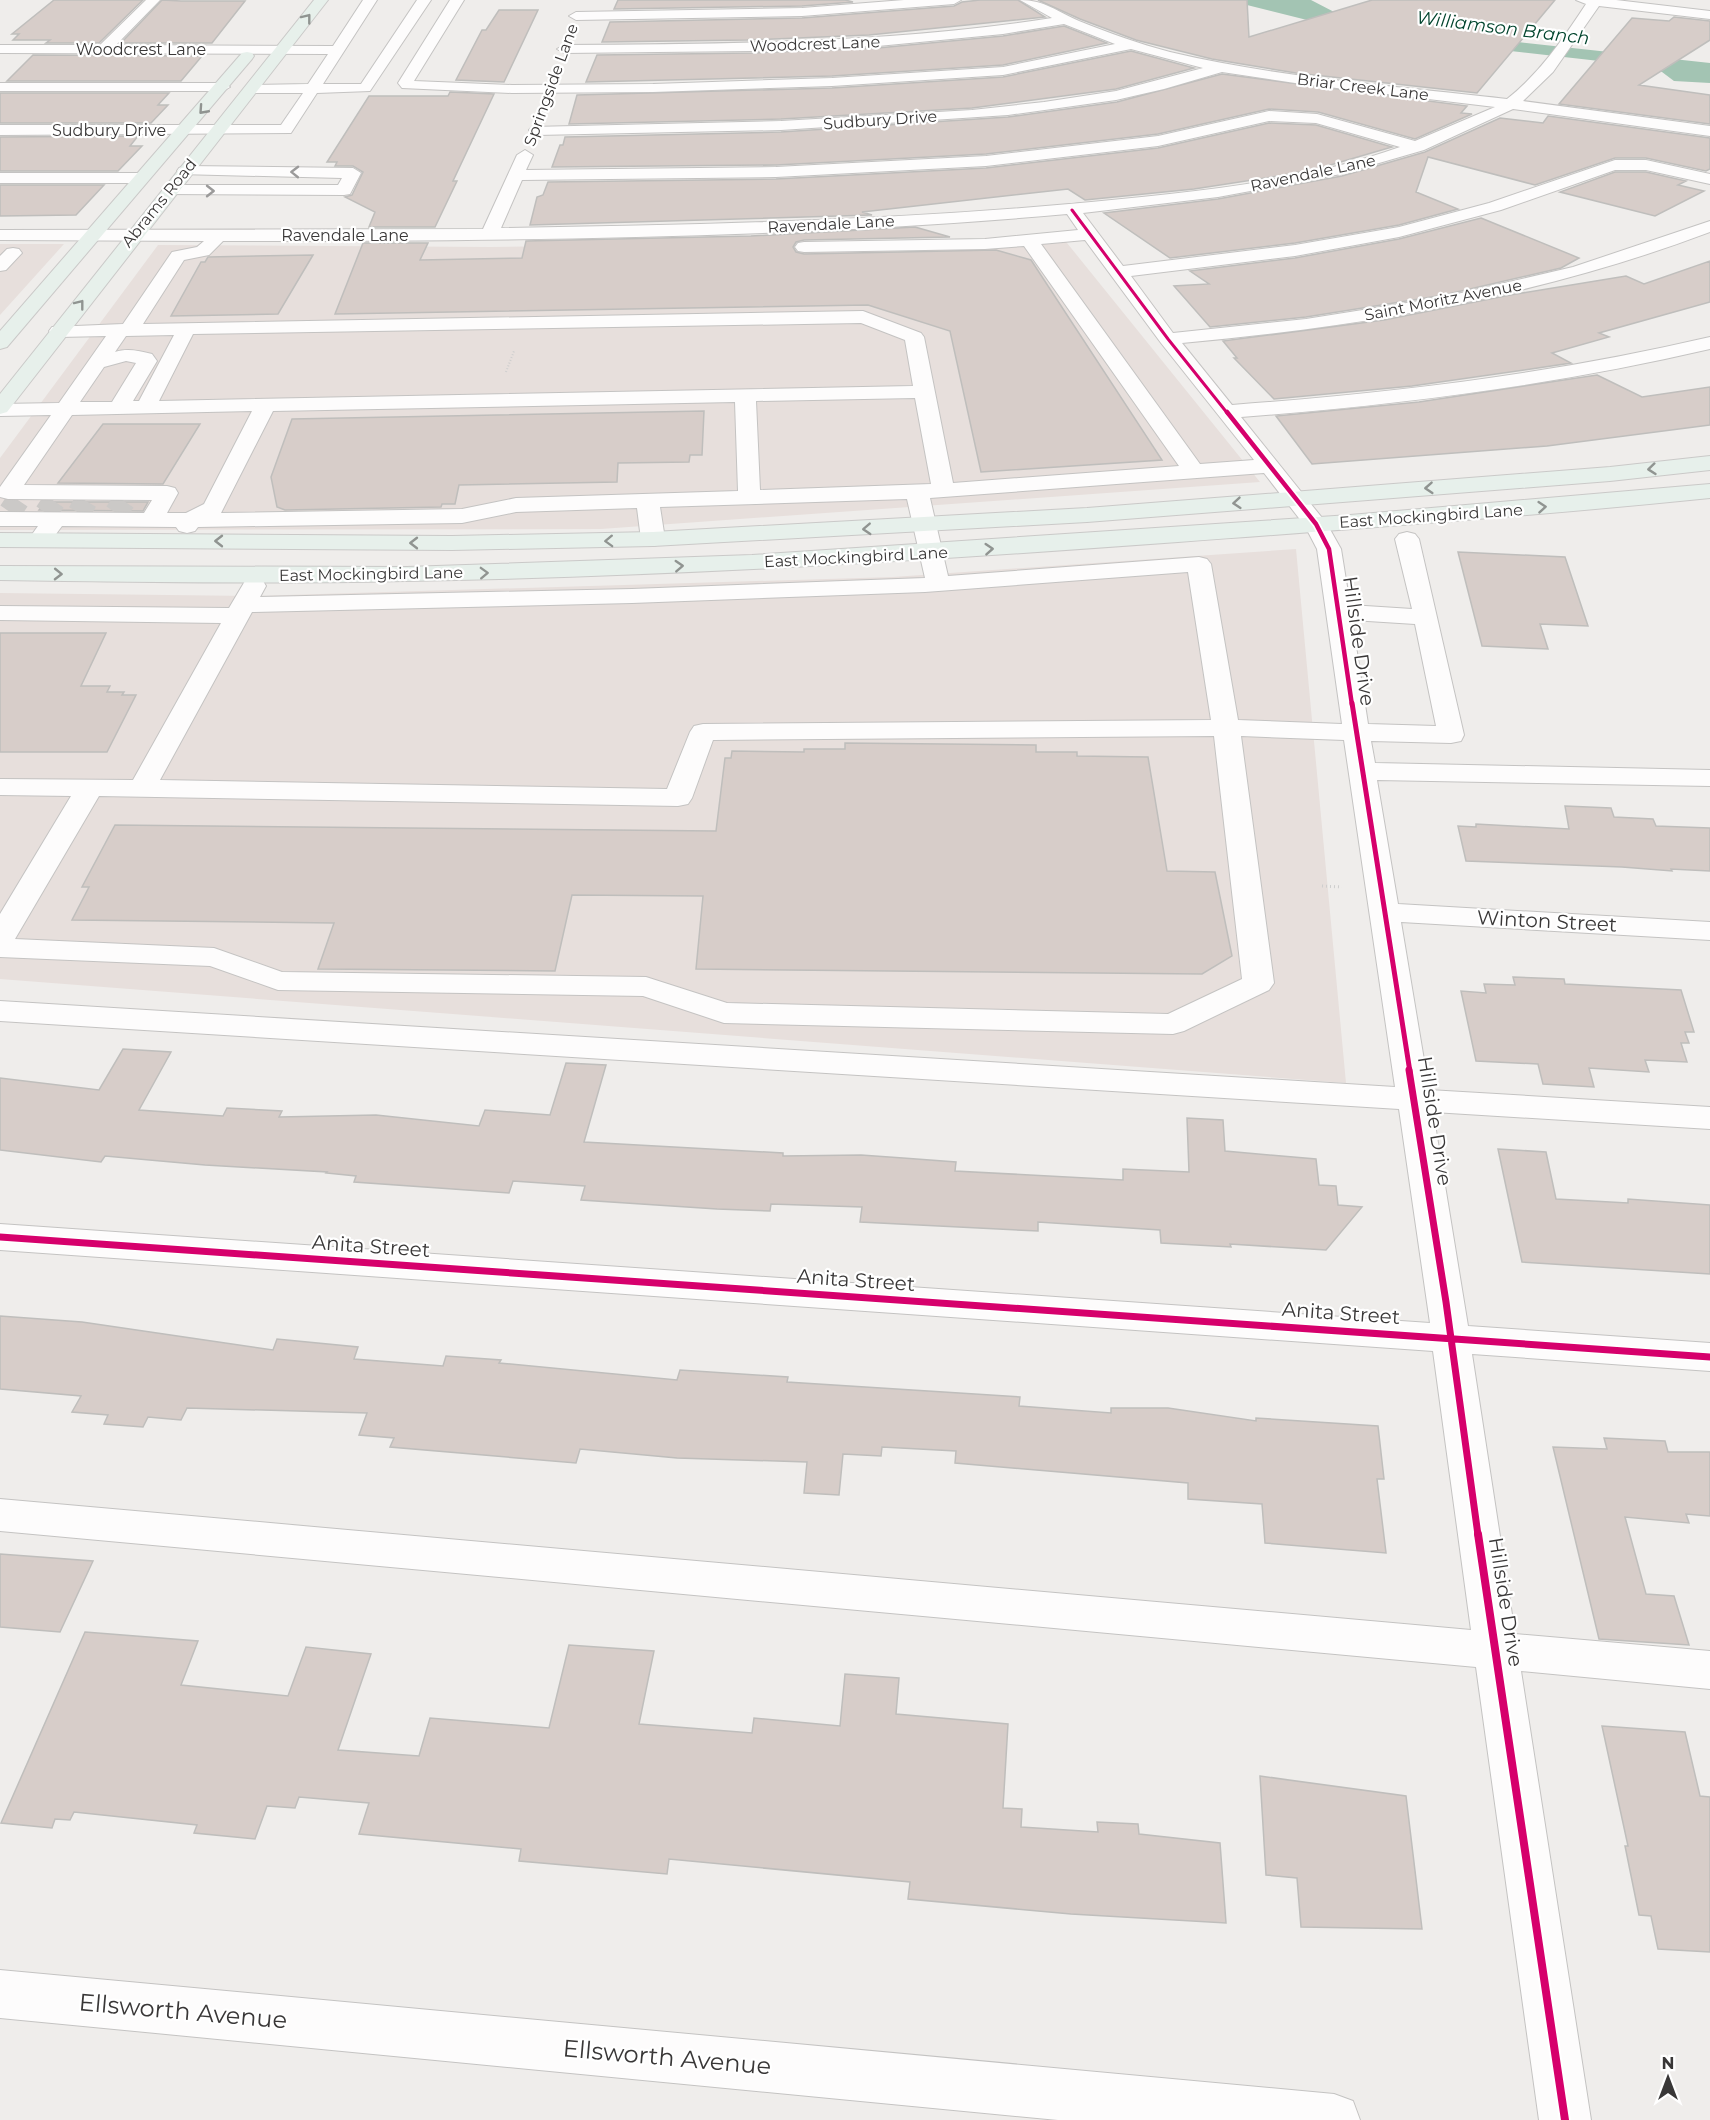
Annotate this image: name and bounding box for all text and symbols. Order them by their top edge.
water label: Williamson Branch [1415,6,1591,50]
one-way arrow [299,13,310,24]
street label: Springside Lane [520,21,582,149]
street label: Woodcrest Lane [749,32,881,56]
street label: Woodcrest Lane [76,40,206,59]
street label: Briar Creek Lane [1296,69,1430,105]
one-way arrow [199,103,210,114]
street label: Sudbury Drive [822,107,938,133]
street label: Sudbury Drive [52,121,166,140]
street label: Ravendale Lane [1249,150,1377,196]
street label: Abrams Road [118,155,200,251]
one-way arrow [290,166,299,178]
one-way arrow [206,185,215,197]
street label: Ravendale Lane [767,211,895,237]
street label: Ravendale Lane [281,226,409,245]
street label: Saint Moritz Avenue [1363,275,1523,325]
one-way arrow [73,300,84,311]
one-way arrow [1647,463,1656,475]
one-way arrow [1425,482,1434,495]
one-way arrow [1232,496,1241,509]
street label: East Mockingbird Lane [1339,500,1523,532]
one-way arrow [1537,501,1547,514]
one-way arrow [862,522,871,535]
one-way arrow [604,534,613,547]
one-way arrow [214,535,223,548]
one-way arrow [409,537,418,549]
street label: East Mockingbird Lane [764,543,948,571]
one-way arrow [985,543,994,556]
one-way arrow [675,560,684,572]
street label: East Mockingbird Lane [279,563,463,585]
one-way arrow [480,566,489,579]
one-way arrow [54,568,63,580]
street label: Hillside Drive [1338,575,1380,707]
street label: Winton Street [1476,905,1618,937]
street label: Hillside Drive [1413,1055,1457,1187]
street label: Anita Street [311,1230,431,1262]
street label: Anita Street [796,1264,916,1296]
street label: Anita Street [1281,1297,1401,1329]
street label: Hillside Drive [1484,1536,1528,1668]
street label: Ellsworth Avenue [78,1987,288,2035]
street label: Ellsworth Avenue [562,2033,772,2081]
north arrow [1638,2048,1698,2108]
text: N [1662,2054,1674,2073]

